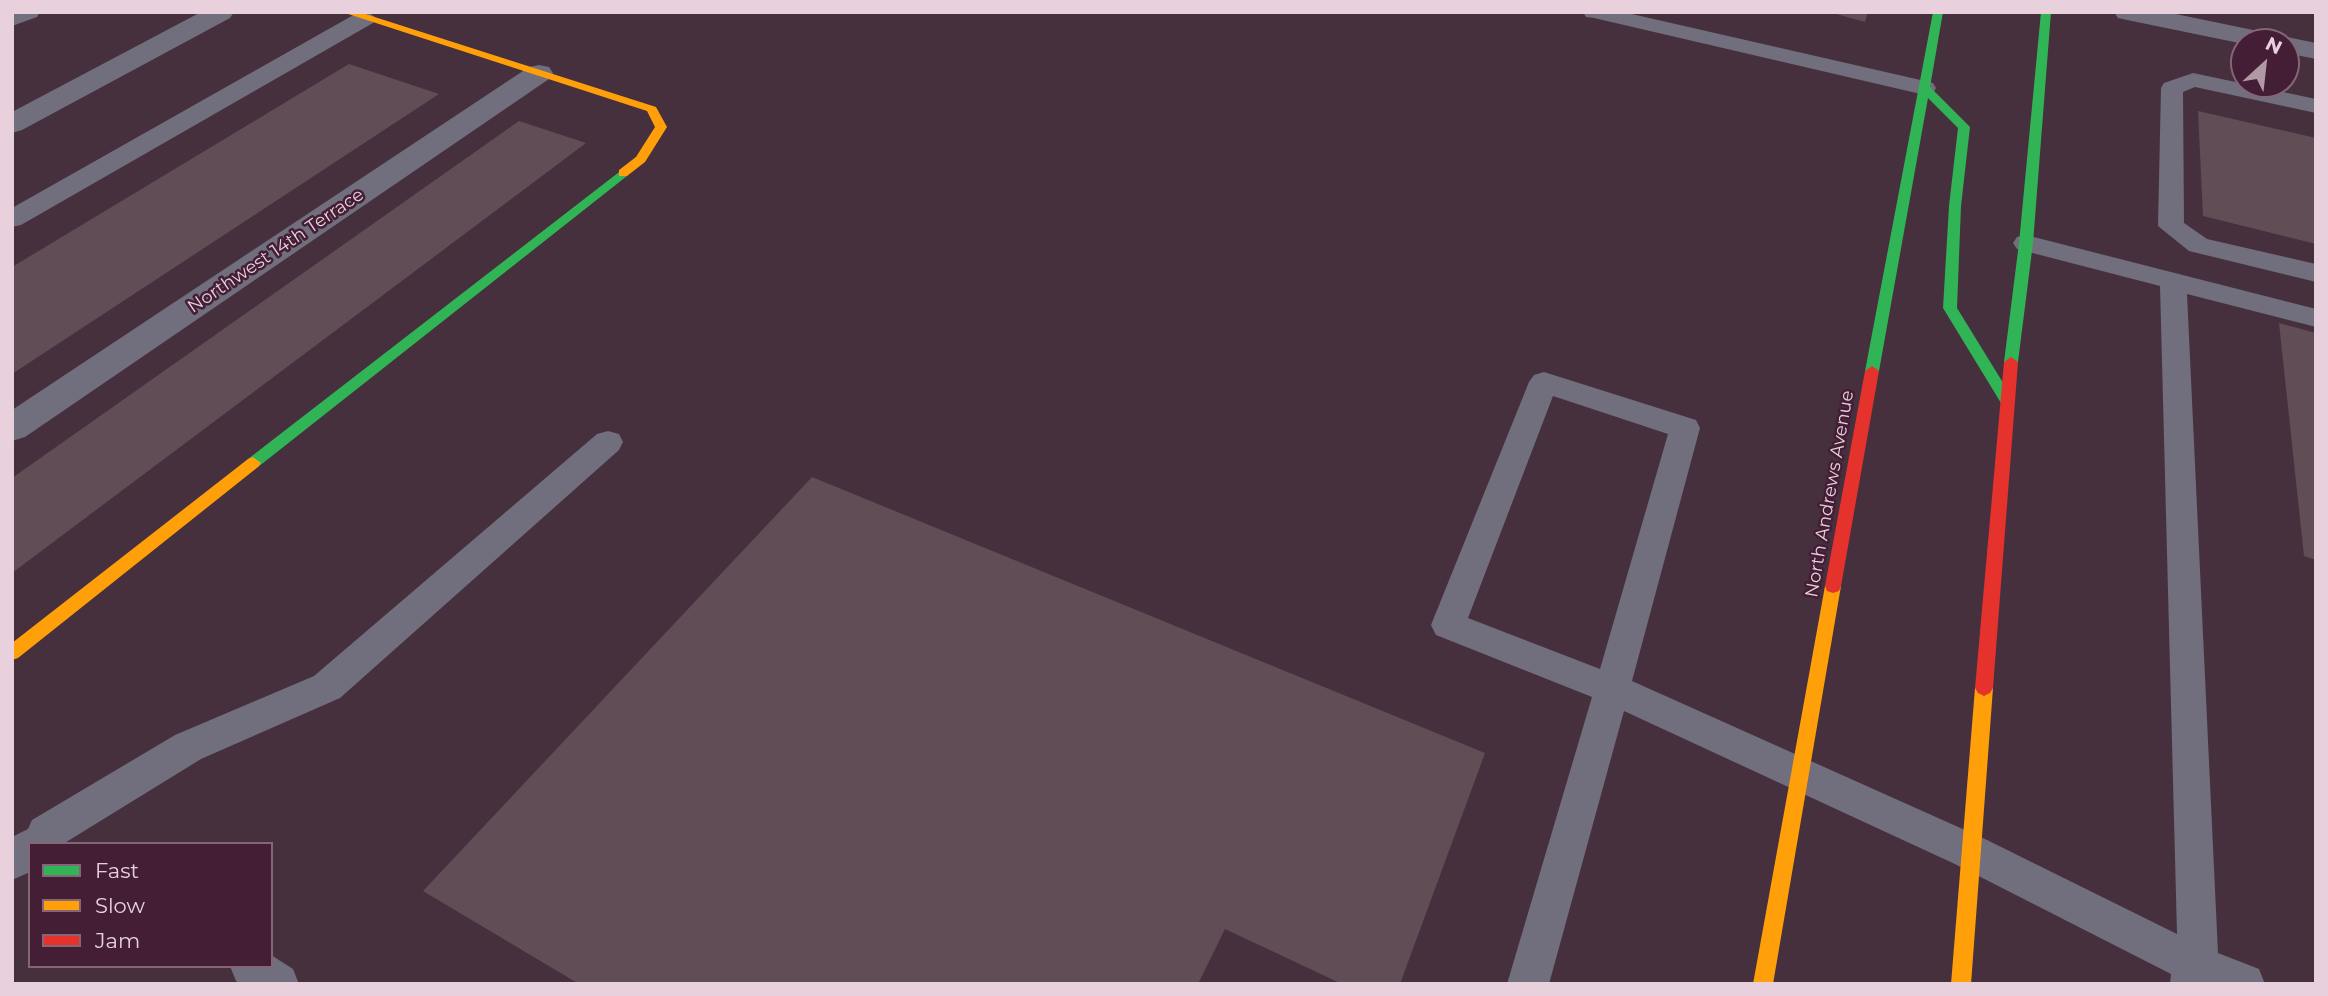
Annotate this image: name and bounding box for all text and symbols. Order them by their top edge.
north arrow [2230,28,2300,98]
text: N [2262,32,2286,59]
street label: Northwest 14th Terrace [184,184,368,318]
street label: North Andrews Avenue [1801,389,1859,599]
legend [28,842,273,968]
text: Fast [95,858,139,883]
text: Slow [95,893,145,918]
text: Jam [95,928,140,953]

